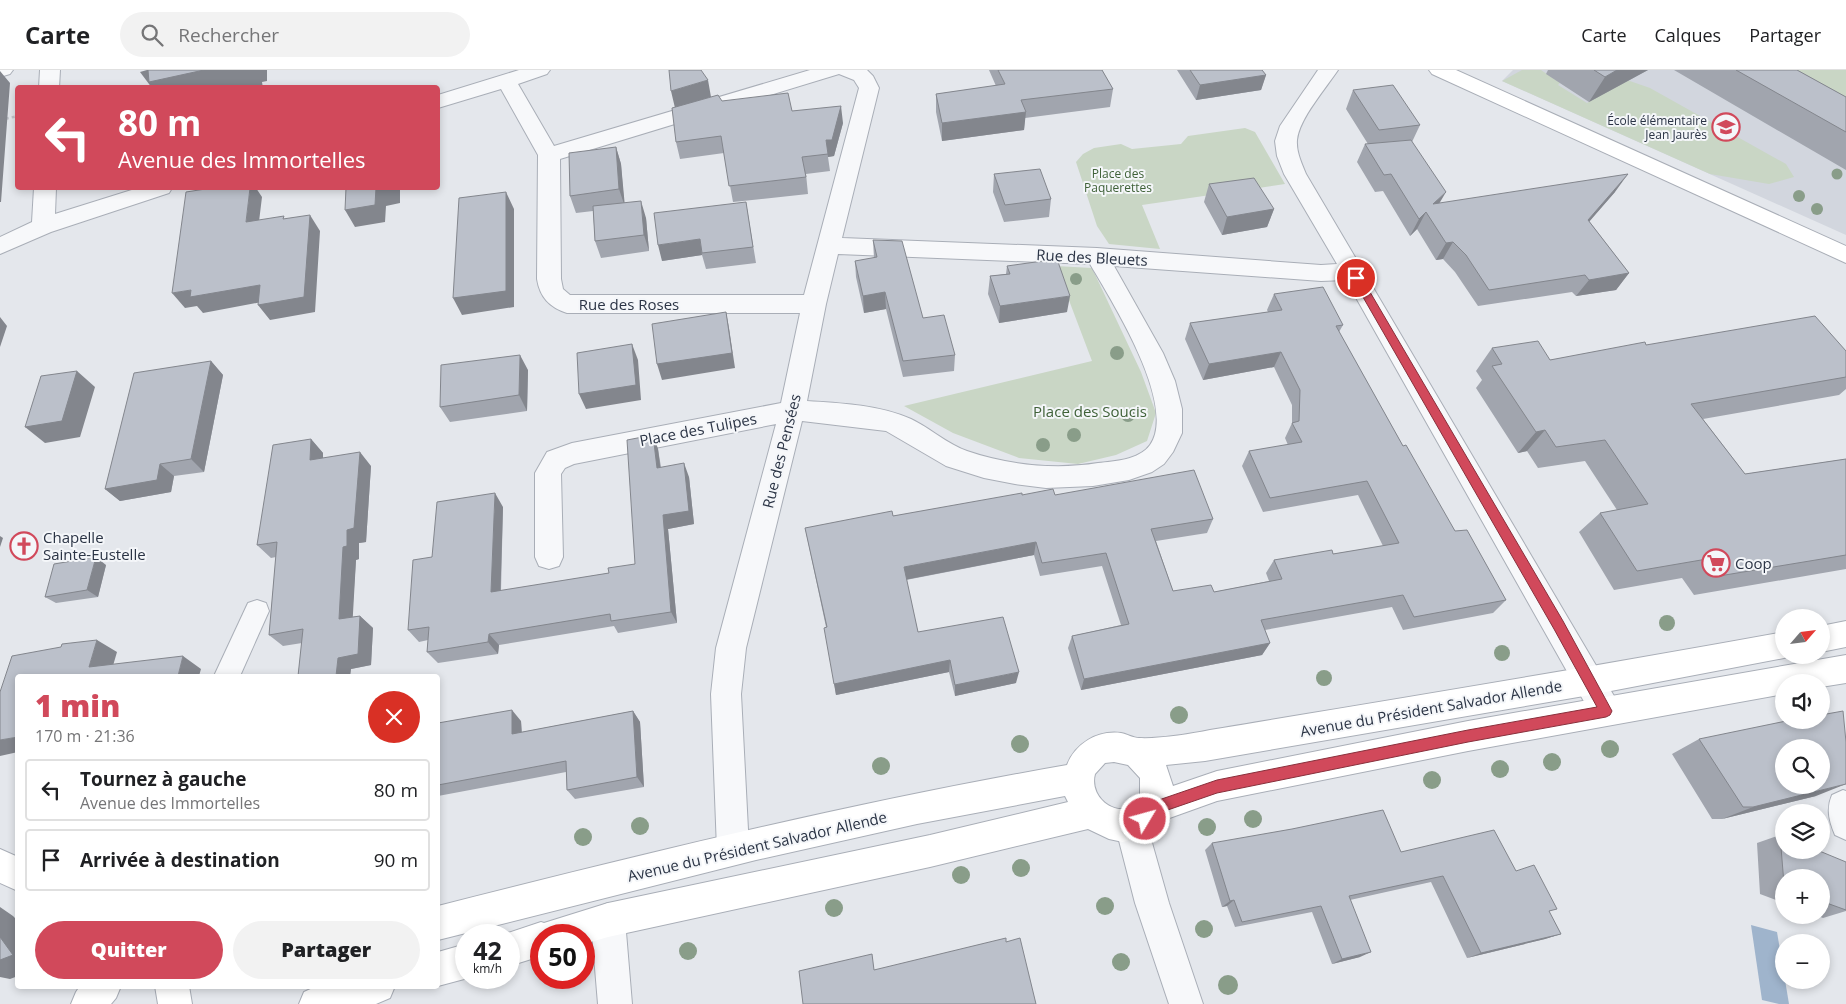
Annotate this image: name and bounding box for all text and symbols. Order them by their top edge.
search box [120,12,470,57]
text: Carte [25,18,90,51]
icon: search [138,21,166,49]
text: Rechercher [178,22,279,48]
text: Carte [1581,23,1627,47]
text: Calques [1655,23,1721,47]
text: Partager [1749,23,1821,47]
text: 80 m [118,99,201,146]
icon: left [35,105,100,170]
place label: École élémentaire Jean Jaurès [1607,112,1707,143]
school or university icon: École élémentaire Jean Jaurès [1711,112,1741,142]
text: Avenue des Immortelles [118,144,366,174]
park label: Place des Paquerettes [1084,165,1152,196]
street label: Rue des Bleuets [1036,244,1148,270]
pin [1335,257,1377,299]
icon: arrive [1342,264,1370,292]
street label: Rue des Roses [579,294,679,314]
street label: Rue des Pensées [757,392,805,510]
park label: Place des Soucis [1033,401,1147,421]
street label: Place des Tulipes [638,408,758,450]
place label: Chapelle Sainte-Eustelle [43,527,146,564]
church icon: Chapelle Sainte-Eustelle [9,531,39,561]
supermarket icon: Coop [1701,548,1731,578]
place label: Coop [1735,553,1772,573]
north arrow [1775,609,1830,664]
map controls [1775,609,1830,989]
button: sound [1775,674,1830,729]
street label: Avenue du Président Salvador Allende [1298,675,1564,741]
text: 1 min [35,685,120,726]
button: close [368,691,420,743]
text: 170 m · 21:36 [35,725,135,747]
button: search [1775,739,1830,794]
text: Tournez à gauche [80,766,246,792]
icon: left [37,776,65,804]
text: 80 m [374,777,418,803]
text: Avenue des Immortelles [80,792,260,814]
position arrow [1118,792,1170,844]
button: layers [1775,804,1830,859]
street label: Avenue du Président Salvador Allende [625,806,889,886]
icon: arrive [37,846,65,874]
text: Arrivée à destination [80,847,280,873]
text: 90 m [374,847,418,873]
button: + [1775,869,1830,924]
button: Quitter [35,921,223,979]
button: Partager [233,921,420,979]
speed limit sign: 50 [530,924,595,989]
text: 42 [473,933,502,967]
button: − [1775,934,1830,989]
text: km/h [473,960,502,977]

